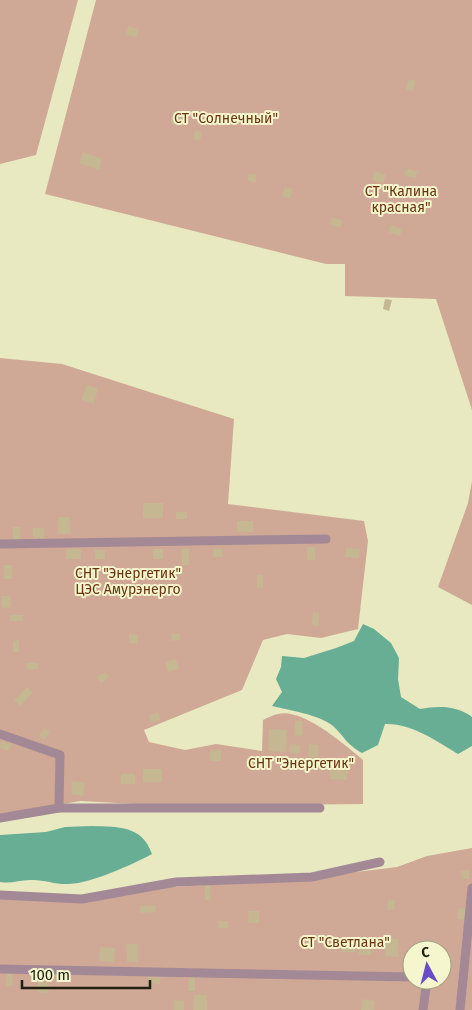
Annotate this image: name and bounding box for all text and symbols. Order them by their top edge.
park label: СТ "Солнечный" [174,110,278,127]
park label: СТ "Калина красная" [365,183,437,216]
park label: СНТ "Энергетик" ЦЭС Амурэнерго [75,565,181,598]
park label: СНТ "Энергетик" [248,755,354,772]
park label: СТ "Светлана" [300,934,390,951]
north arrow [402,940,452,990]
text: С [420,944,431,962]
scale bar [22,958,150,990]
text: 100 m [30,966,70,984]

